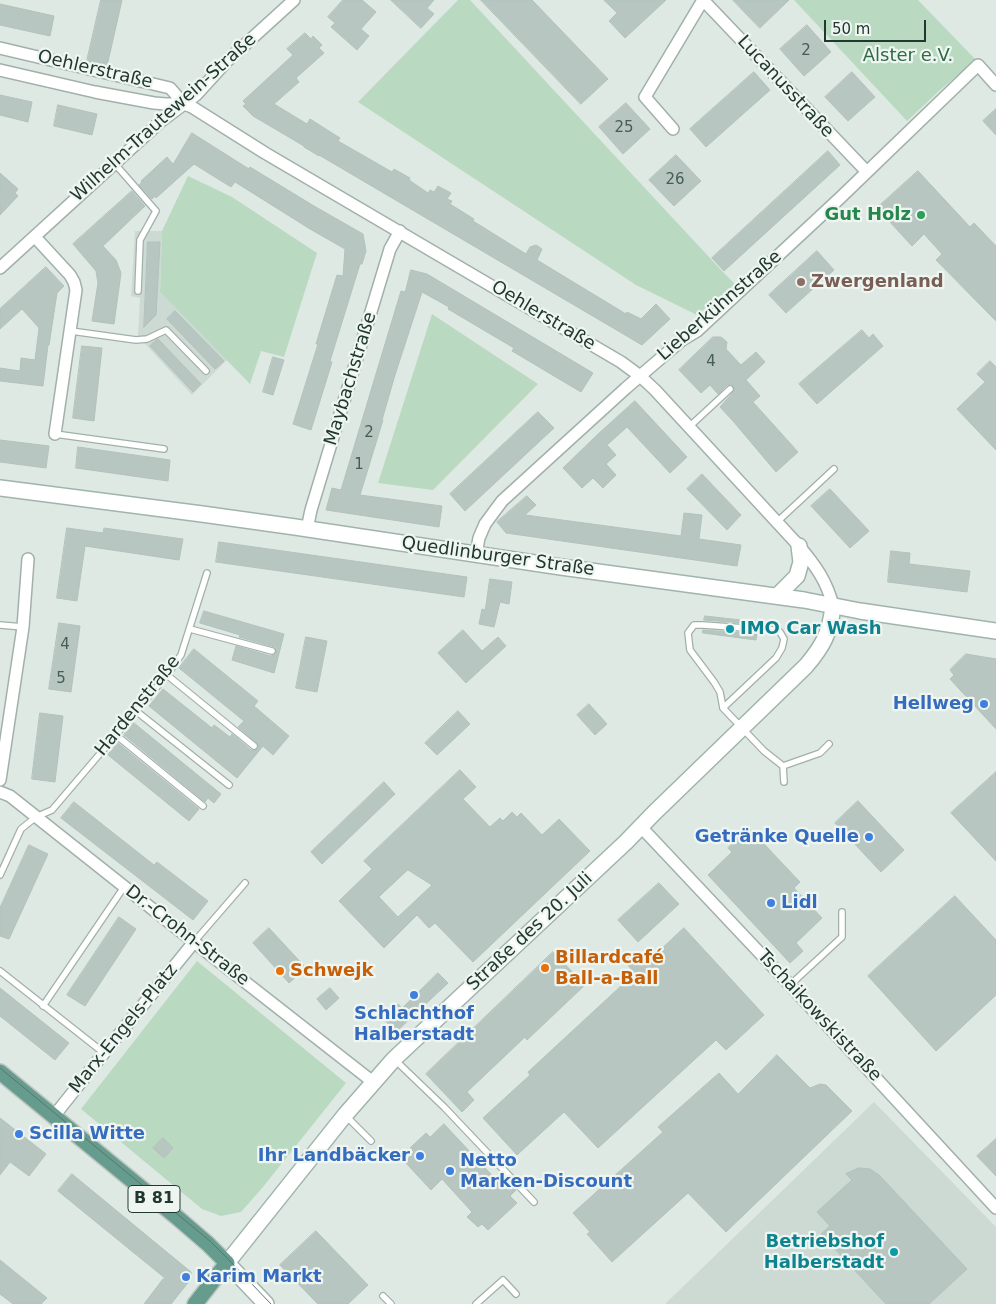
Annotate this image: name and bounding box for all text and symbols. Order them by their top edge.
scale bar [826,10,928,42]
text: 50 m [832,20,870,38]
street label: Wilhelm-Trautewein-Straße [67,29,261,207]
street label: Lucanusstraße [732,32,838,142]
house number: 2 [801,42,811,60]
park label: Alster e.V. [863,45,953,67]
street label: Oehlerstraße [35,46,155,94]
house number: 25 [614,119,634,137]
house number: 26 [665,171,685,189]
place label: Gut Holz [824,204,911,226]
marker: Gut Holz [915,209,927,221]
street label: Lieberkühnstraße [654,246,786,366]
place label: Zwergenland [811,271,944,293]
marker: Zwergenland [795,276,807,288]
street label: Oehlerstraße [487,277,599,355]
street label: Maybachstraße [320,310,382,448]
house number: 4 [706,353,716,371]
house number: 2 [364,424,374,442]
house number: 1 [354,456,364,474]
street label: Quedlinburger Straße [400,533,596,581]
place label: IMO Car Wash [740,618,882,640]
marker: IMO Car Wash [724,623,736,635]
house number: 4 [60,636,70,654]
street label: Hardenstraße [91,651,185,761]
house number: 5 [56,670,66,688]
place label: Hellweg [893,693,974,715]
marker: Hellweg [978,698,990,710]
place label: Getränke Quelle [695,826,859,848]
marker: Getränke Quelle [863,831,875,843]
street label: Straße des 20. Juli [463,868,597,996]
street label: Dr.-Crohn-Straße [121,881,253,991]
place label: Lidl [781,892,818,914]
marker: Lidl [765,897,777,909]
street label: Tschaikowskistraße [752,946,886,1086]
place label: Billardcafé Ball-a-Ball [555,947,664,990]
street label: Marx-Engels-Platz [65,960,183,1098]
place label: Schwejk [290,960,373,982]
marker: Billardcafé Ball-a-Ball [539,962,551,974]
marker: Schwejk [274,965,286,977]
marker: Schlachthof Halberstadt [408,989,420,1001]
place label: Schlachthof Halberstadt [354,1003,474,1046]
place label: Scilla Witte [29,1123,145,1145]
marker: Scilla Witte [13,1128,25,1140]
place label: Ihr Landbäcker [258,1145,410,1167]
marker: Ihr Landbäcker [414,1150,426,1162]
place label: Netto Marken-Discount [460,1150,632,1192]
marker: Netto Marken-Discount [444,1165,456,1177]
road number: B 81 [128,1186,180,1212]
place label: Betriebshof Halberstadt [764,1231,884,1274]
marker: Betriebshof Halberstadt [888,1246,900,1258]
place label: Karim Markt [196,1266,322,1288]
marker: Karim Markt [180,1271,192,1283]

